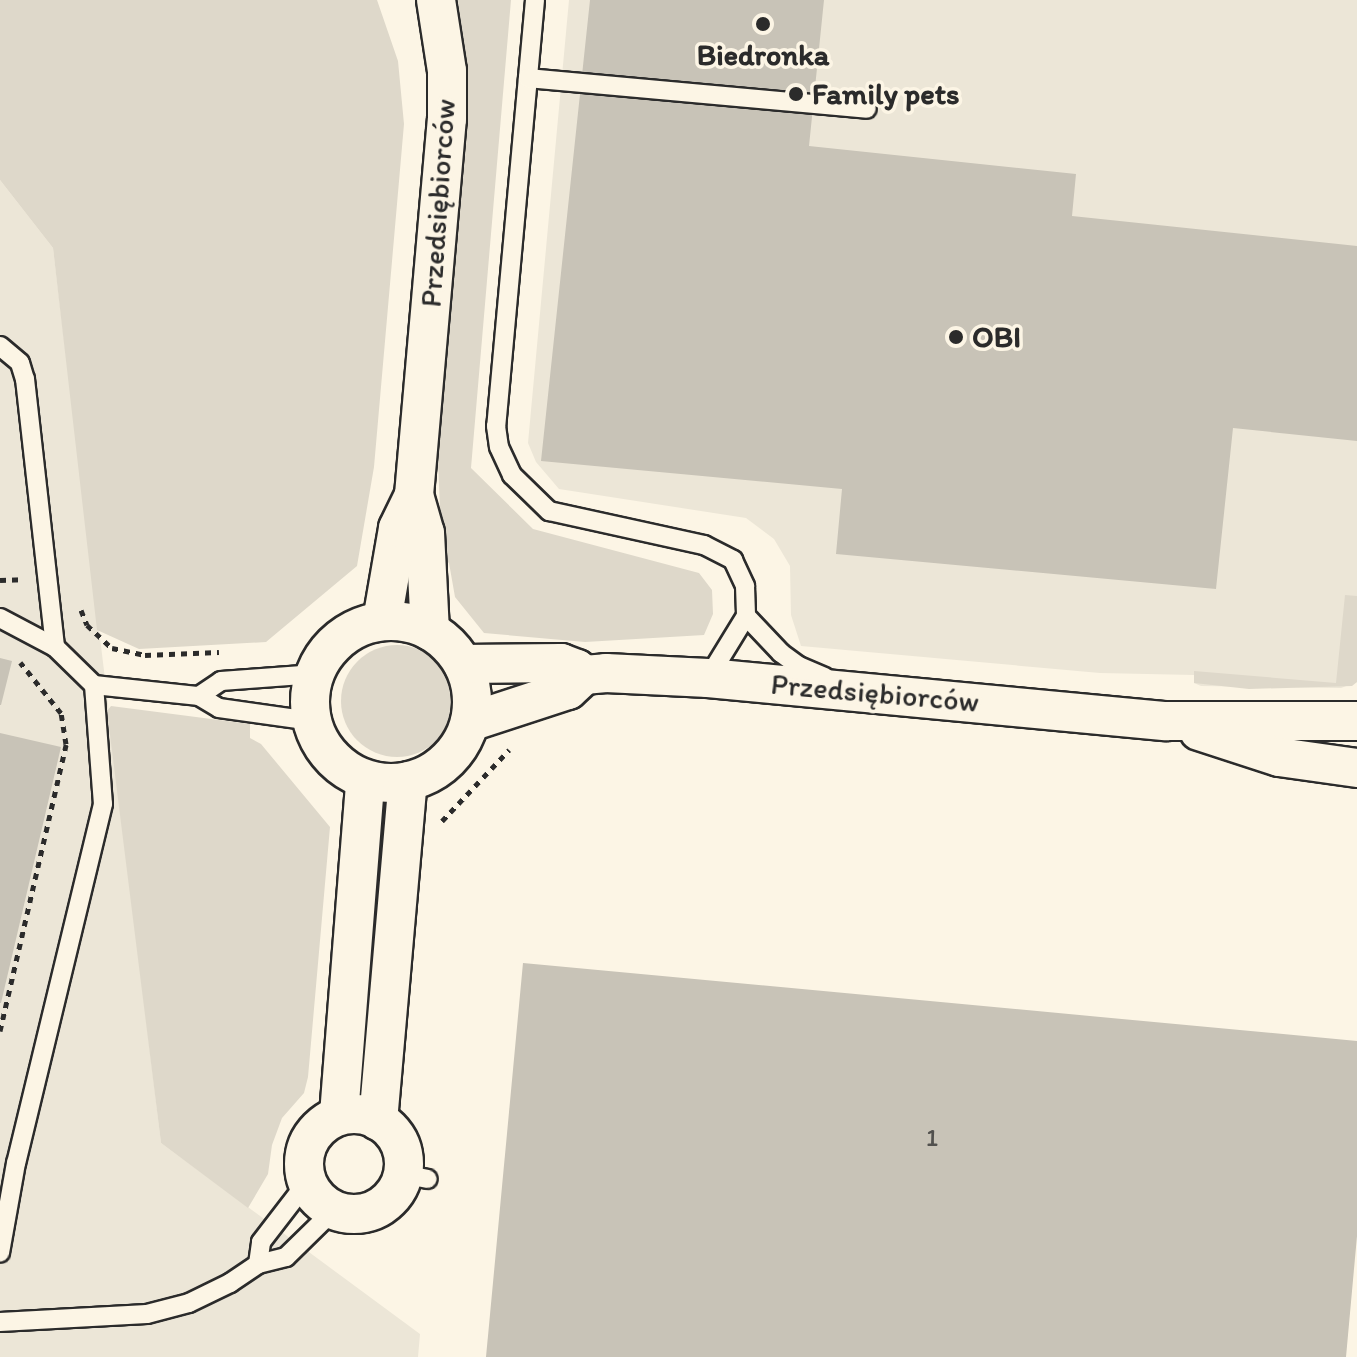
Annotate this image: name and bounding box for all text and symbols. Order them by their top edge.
marker: Biedronka [754,15,772,33]
place label: Biedronka [697,37,829,73]
place label: Family pets [812,76,959,112]
marker: Family pets [787,85,805,103]
street label: Przedsiębiorców [413,97,463,309]
place label: OBI [972,319,1021,355]
marker: OBI [947,328,965,346]
street label: Przedsiębiorców [769,666,981,720]
house number: 1 [926,1122,938,1154]

